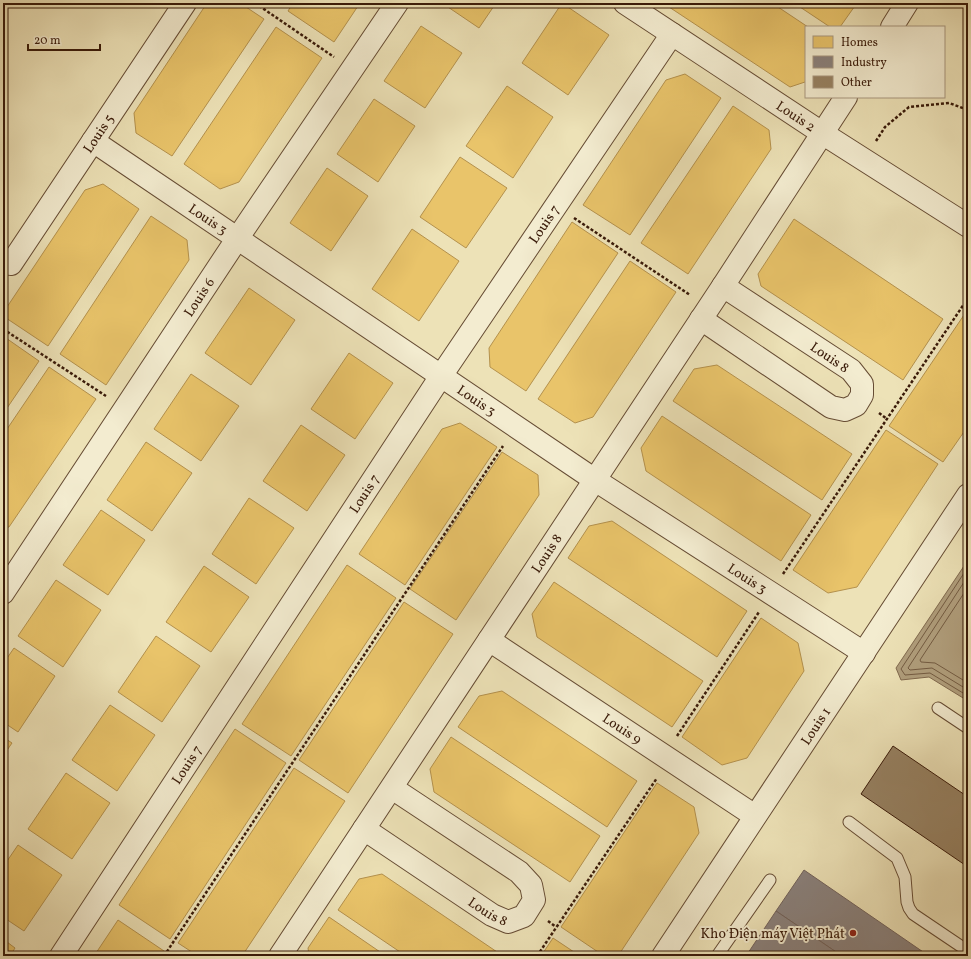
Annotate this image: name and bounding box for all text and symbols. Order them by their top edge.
scale bar [28,26,100,52]
legend [805,26,945,98]
text: 20 m [34,33,61,49]
text: Homes [841,35,878,51]
text: Industry [841,55,887,71]
text: Other [841,75,872,91]
street label: Louis 2 [772,97,819,137]
street label: Louis 5 [80,111,119,157]
street label: Louis 3 [184,200,231,240]
street label: Louis 7 [525,201,565,248]
street label: Louis 6 [180,274,220,321]
street label: Louis 8 [806,338,852,378]
street label: Louis 3 [453,381,499,421]
street label: Louis 7 [346,471,385,517]
street label: Louis 8 [528,531,568,577]
street label: Louis 3 [723,560,770,599]
street label: Louis 1 [797,704,836,749]
street label: Louis 9 [598,710,645,749]
street label: Louis 7 [168,742,208,788]
street label: Louis 8 [464,893,510,932]
place label: Kho Điện máy Việt Phát [701,925,845,944]
marker: Kho Điện máy Việt Phát [848,928,858,938]

